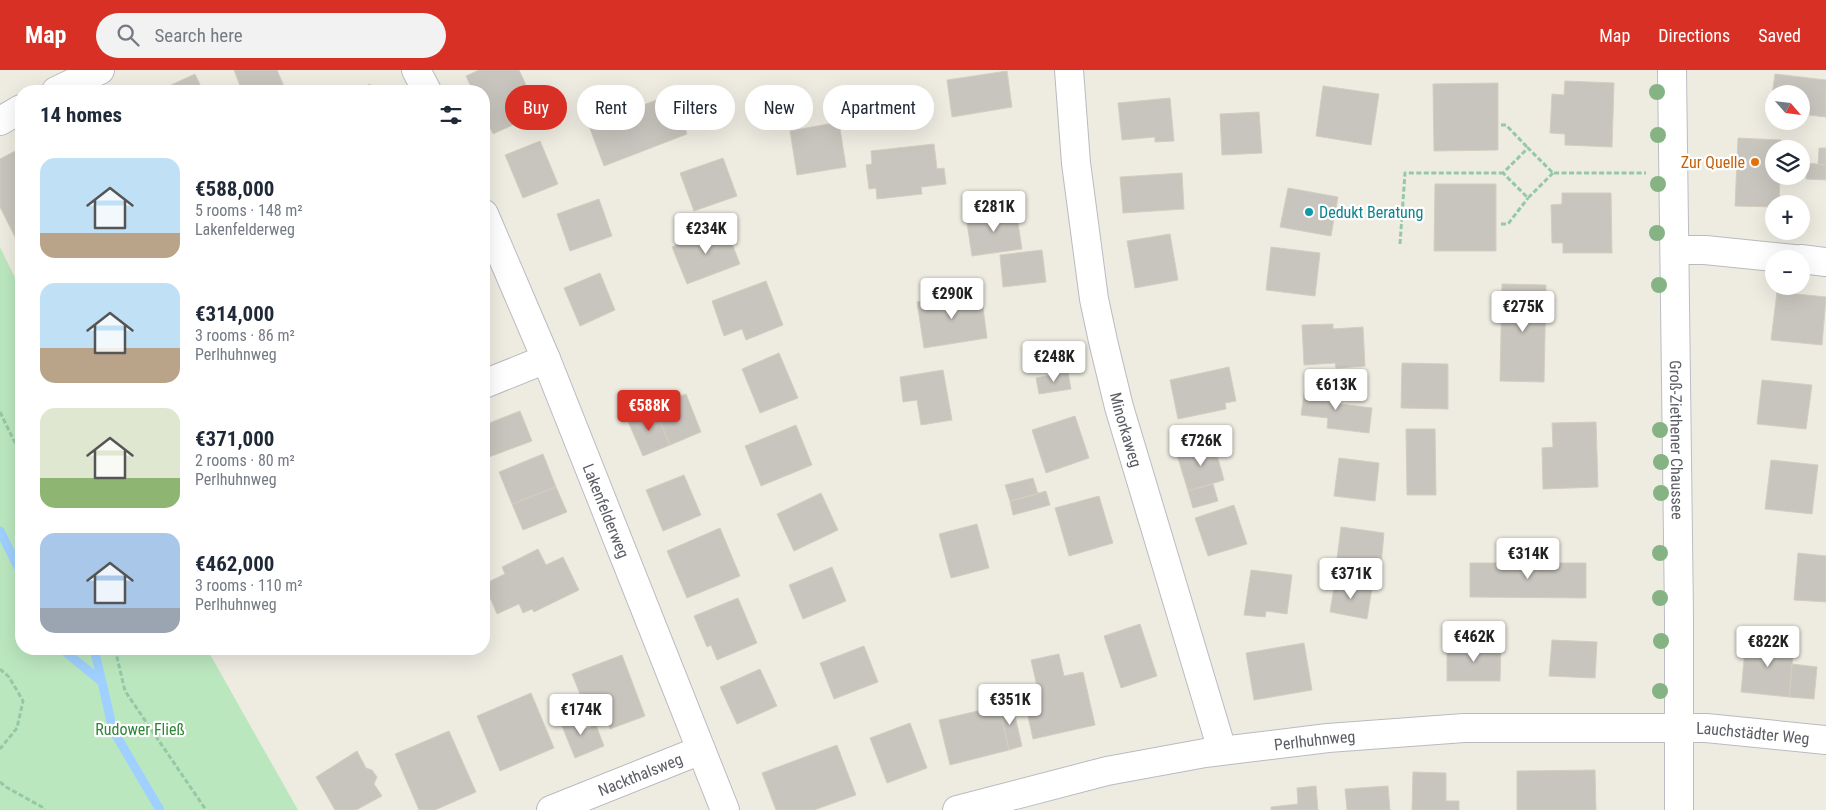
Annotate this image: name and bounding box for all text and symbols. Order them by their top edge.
search box [96,13,446,58]
text: Map [25,21,66,49]
icon: search [114,21,142,49]
text: Search here [154,24,243,47]
text: Map [1599,25,1630,46]
text: Directions [1658,25,1730,46]
text: Saved [1758,25,1801,46]
chip: Buy [505,85,567,130]
chip: Rent [577,85,645,130]
chip: Filters [655,85,735,130]
chip: New [745,85,813,130]
chip: Apartment [823,85,934,130]
north arrow [1765,85,1810,130]
map controls [1765,85,1810,295]
icon: filters [437,101,465,129]
text: 14 homes [40,103,122,127]
button: layers [1765,140,1810,185]
place label: Zur Quelle [1681,153,1745,172]
marker: Zur Quelle [1749,156,1761,168]
text: €588,000 [195,177,274,201]
icon: home [80,178,140,238]
pin: €281K [959,190,1029,233]
button: + [1765,195,1810,240]
text: €281K [973,197,1015,216]
text: 5 rooms · 148 m² [195,201,303,220]
place label: Dedukt Beratung [1319,203,1424,222]
marker: Dedukt Beratung [1303,206,1315,218]
pin: €234K [671,212,741,255]
text: €234K [685,219,727,238]
text: Lakenfelderweg [195,220,295,239]
button: − [1765,250,1810,295]
pin: €290K [917,278,987,320]
text: €290K [931,284,973,303]
pin: €275K [1488,290,1558,333]
text: €275K [1502,297,1544,316]
text: €314,000 [195,302,274,326]
icon: home [80,303,140,363]
text: 3 rooms · 86 m² [195,326,295,345]
pin: €248K [1019,340,1089,383]
text: Perlhuhnweg [195,345,277,364]
text: €248K [1033,347,1075,366]
street label: Groß-Ziethener Chaussee [1666,360,1687,520]
pin: €613K [1301,368,1371,411]
text: €613K [1315,375,1357,394]
pin: €588K [614,390,684,432]
street label: Minorkaweg [1106,390,1146,469]
text: €588K [628,396,670,415]
pin: €726K [1166,424,1236,467]
text: €371,000 [195,427,274,451]
icon: home [80,428,140,488]
text: €726K [1180,431,1222,450]
text: 2 rooms · 80 m² [195,451,295,470]
street label: Lakenfelderweg [579,461,633,561]
text: Perlhuhnweg [195,470,277,489]
pin: €314K [1493,538,1563,580]
text: €314K [1507,544,1549,563]
text: €462,000 [195,552,274,576]
icon: home [80,553,140,613]
pin: €371K [1316,558,1386,600]
text: €371K [1330,564,1372,583]
text: 3 rooms · 110 m² [195,576,303,595]
text: Perlhuhnweg [195,595,277,614]
pin: €462K [1439,620,1509,663]
pin: €822K [1733,626,1803,668]
text: €462K [1453,627,1495,646]
text: €822K [1747,632,1789,651]
pin: €351K [975,684,1045,726]
text: €351K [989,690,1031,709]
pin: €174K [546,694,616,736]
text: €174K [560,700,602,719]
street label: Lauchstädter Weg [1696,718,1810,748]
park label: Rudower Fließ [95,720,185,739]
street label: Perlhuhnweg [1273,727,1356,754]
street label: Nackthalsweg [595,749,685,800]

